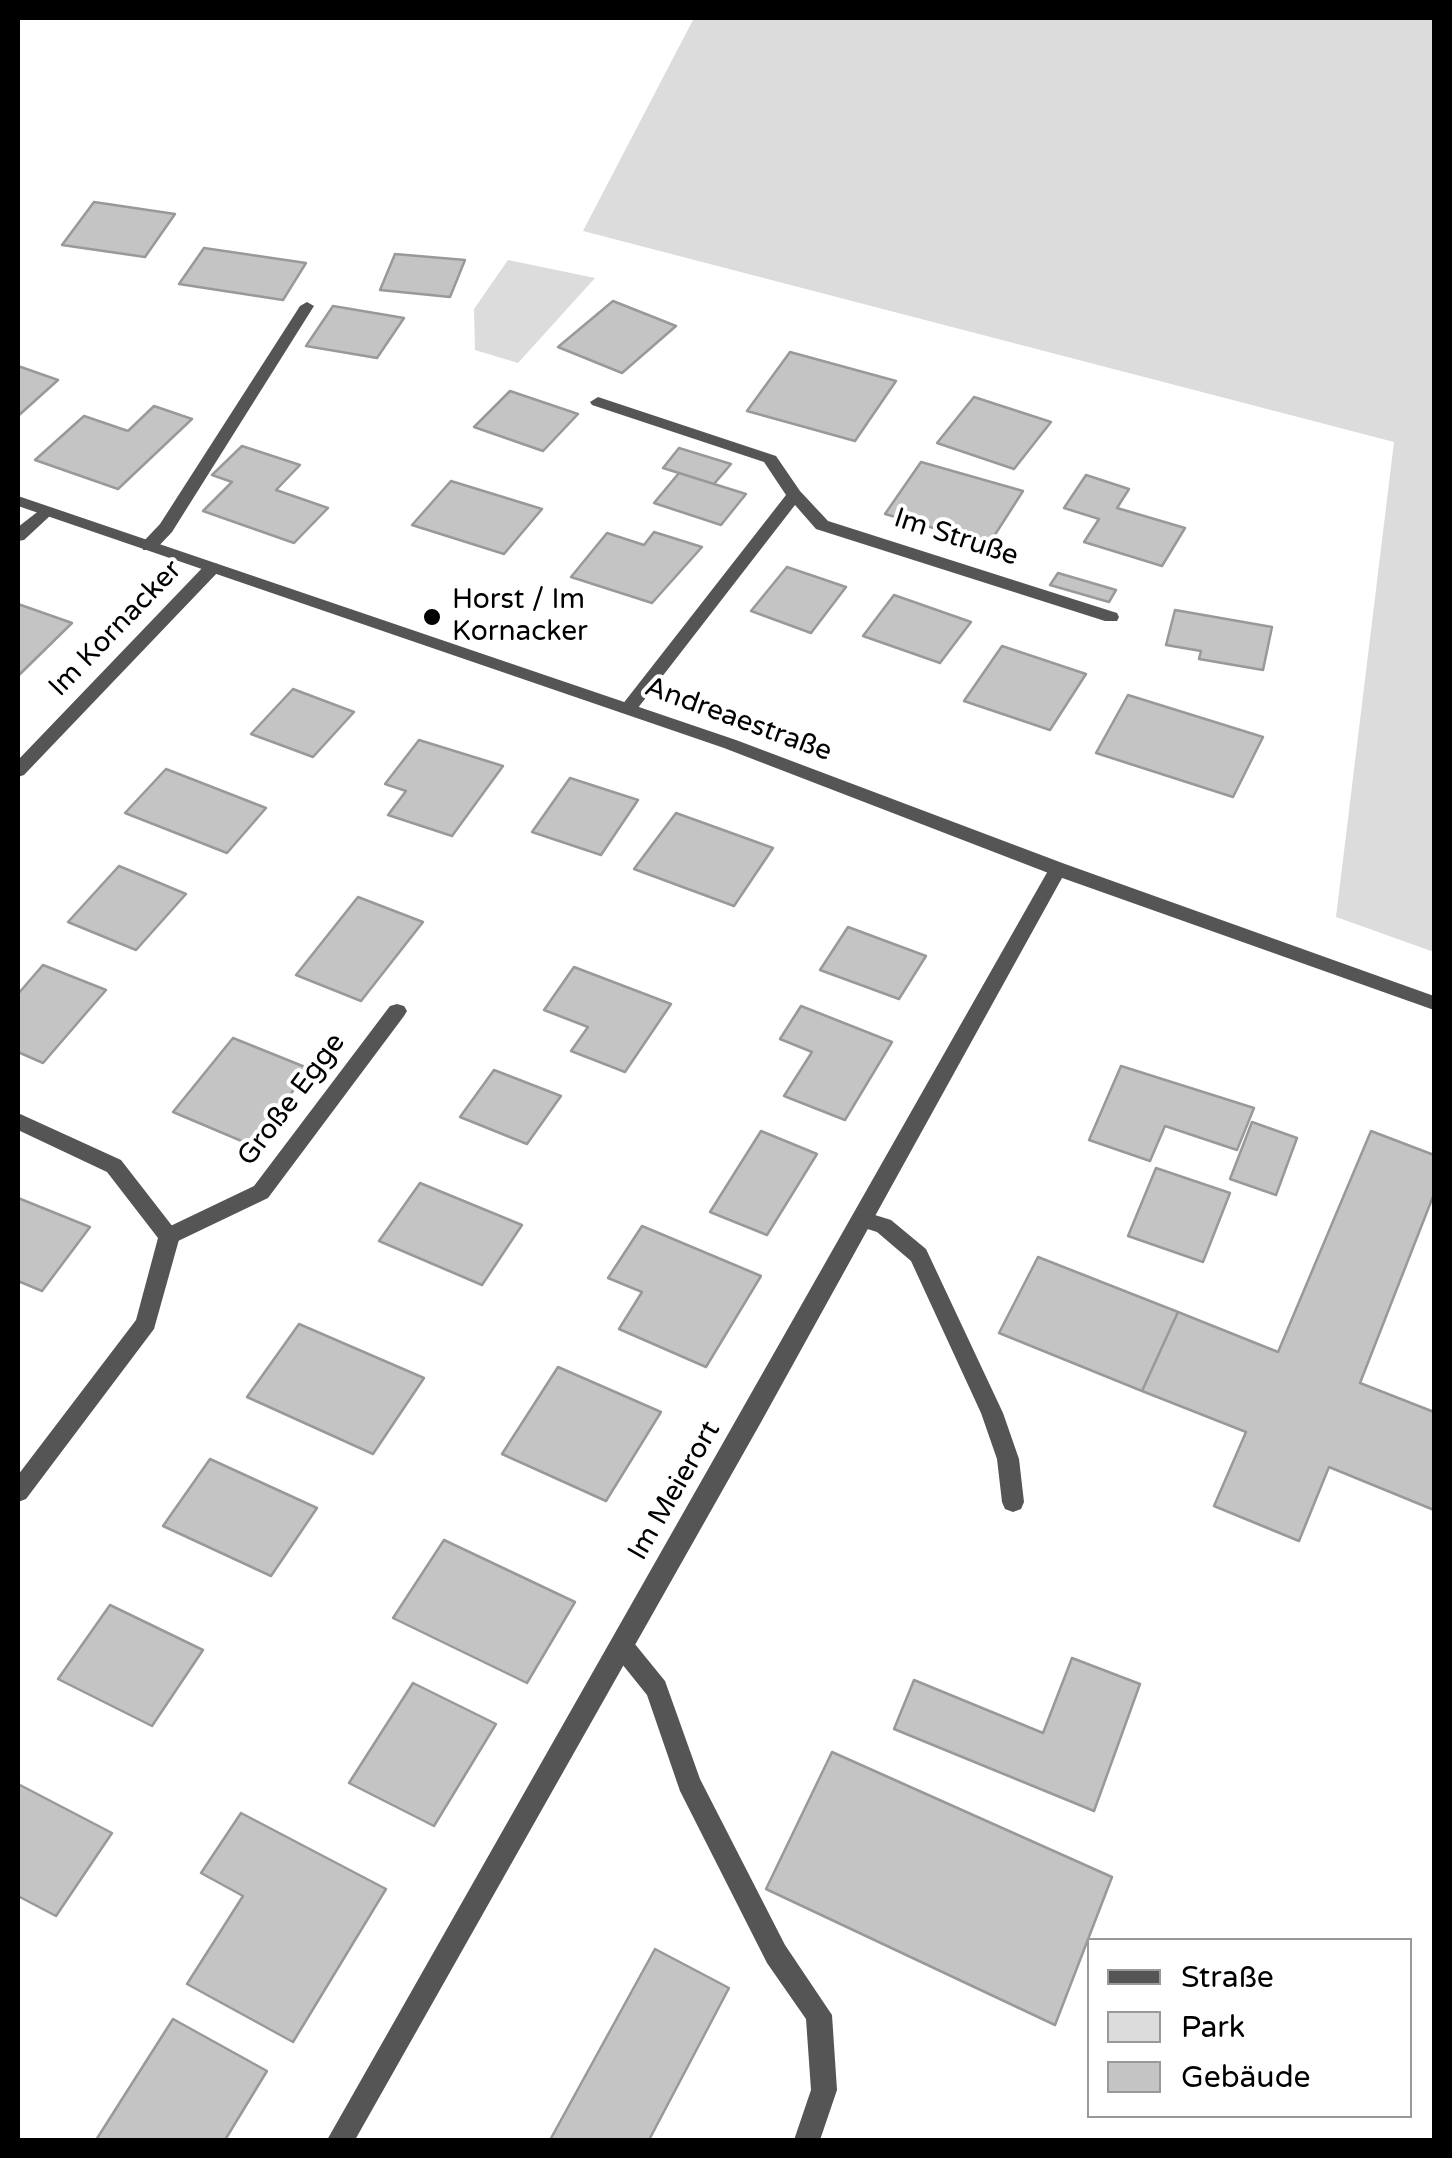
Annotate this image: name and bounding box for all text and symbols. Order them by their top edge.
street label: Im Struße [890,502,1022,574]
street label: Im Kornacker [43,554,189,704]
place label: Horst / Im Kornacker [452,584,588,650]
marker: Horst / Im Kornacker [421,606,443,628]
street label: Andreaestraße [640,671,836,769]
street label: Große Egge [231,1027,353,1173]
street label: Im Meierort [622,1416,728,1566]
legend [1087,1938,1412,2118]
text: Straße [1181,1959,1274,1996]
text: Park [1181,2009,1245,2046]
text: Gebäude [1181,2059,1311,2096]

